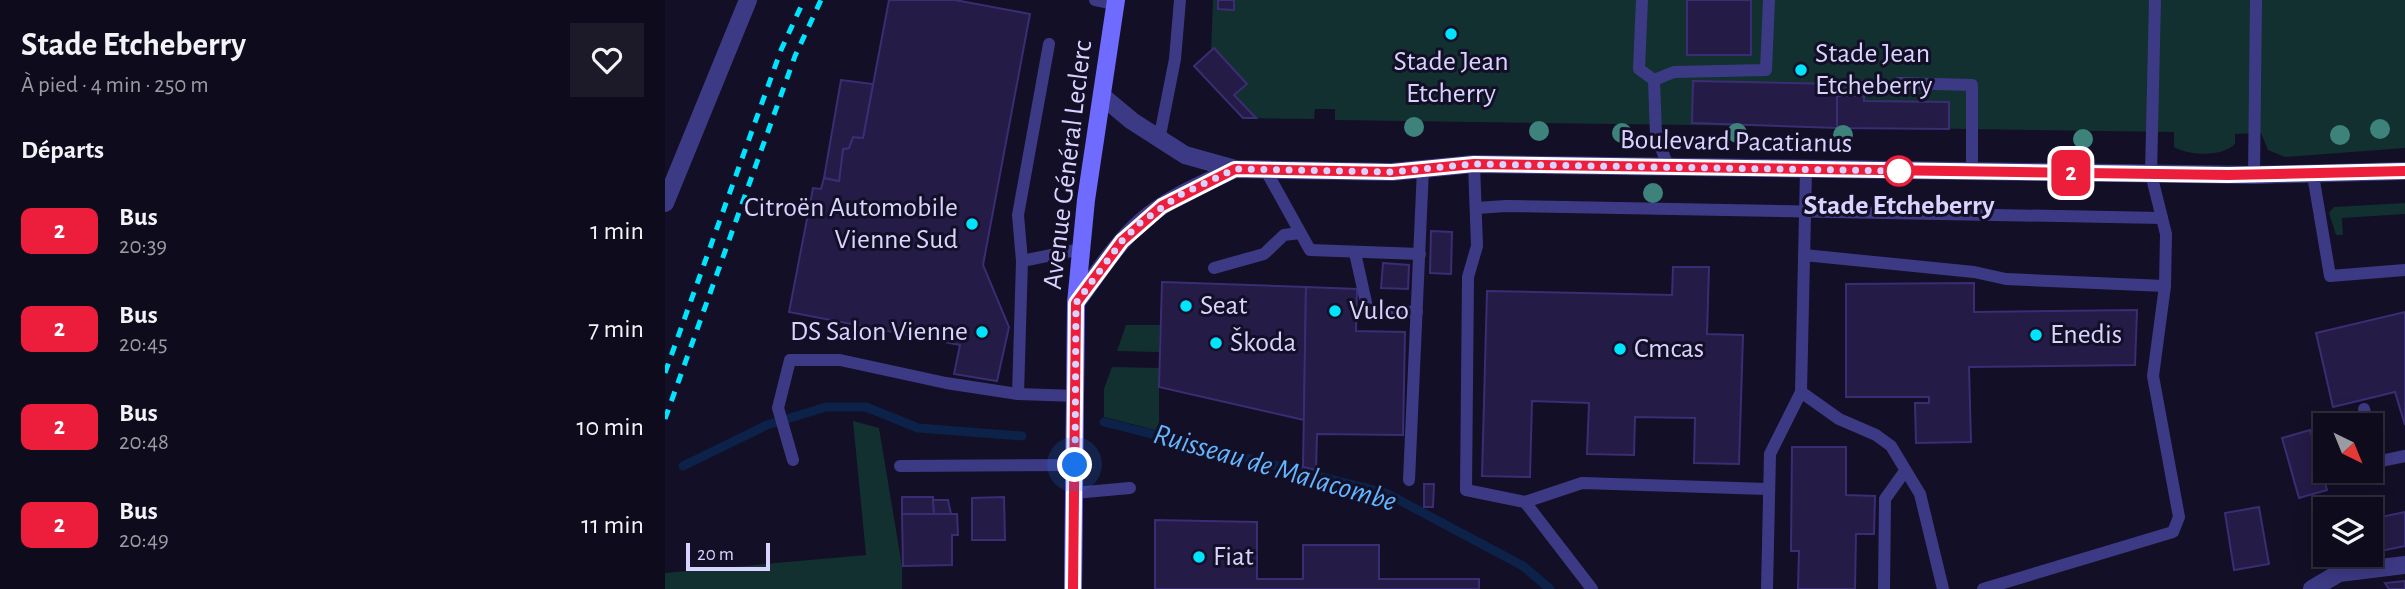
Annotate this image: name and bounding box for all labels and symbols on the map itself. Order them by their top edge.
marker: Stade Jean Etcherry [1443,26,1459,42]
street label: Avenue Général Leclerc [1039,39,1097,291]
place label: Stade Jean Etcheberry [1815,40,1932,100]
place label: Stade Jean Etcherry [1393,48,1509,108]
marker: Stade Jean Etcheberry [1793,62,1809,78]
street label: Boulevard Pacatianus [1620,126,1852,158]
line badge: 2 [2048,150,2094,196]
marker: Stade Etcheberry [1884,156,1914,186]
place label: Stade Etcheberry [1804,192,1995,220]
place label: Citroën Automobile Vienne Sud [744,194,958,254]
marker: Citroën Automobile Vienne Sud [964,216,980,232]
place label: Seat [1200,292,1248,320]
place label: Vulco [1349,297,1409,325]
marker: Seat [1178,298,1194,314]
marker: Vulco [1327,303,1343,319]
place label: DS Salon Vienne [790,318,968,346]
place label: Enedis [2050,321,2122,349]
marker: DS Salon Vienne [974,324,990,340]
place label: Škoda [1230,327,1297,357]
marker: Enedis [2028,327,2044,343]
marker: Škoda [1208,335,1224,351]
place label: Cmcas [1634,335,1704,363]
marker: Cmcas [1612,341,1628,357]
north arrow [2313,413,2383,483]
water label: Ruisseau de Malacombe [1150,419,1400,517]
your location [1057,447,1092,482]
scale bar [686,540,770,572]
place label: Fiat [1213,543,1254,571]
marker: Fiat [1191,549,1207,565]

